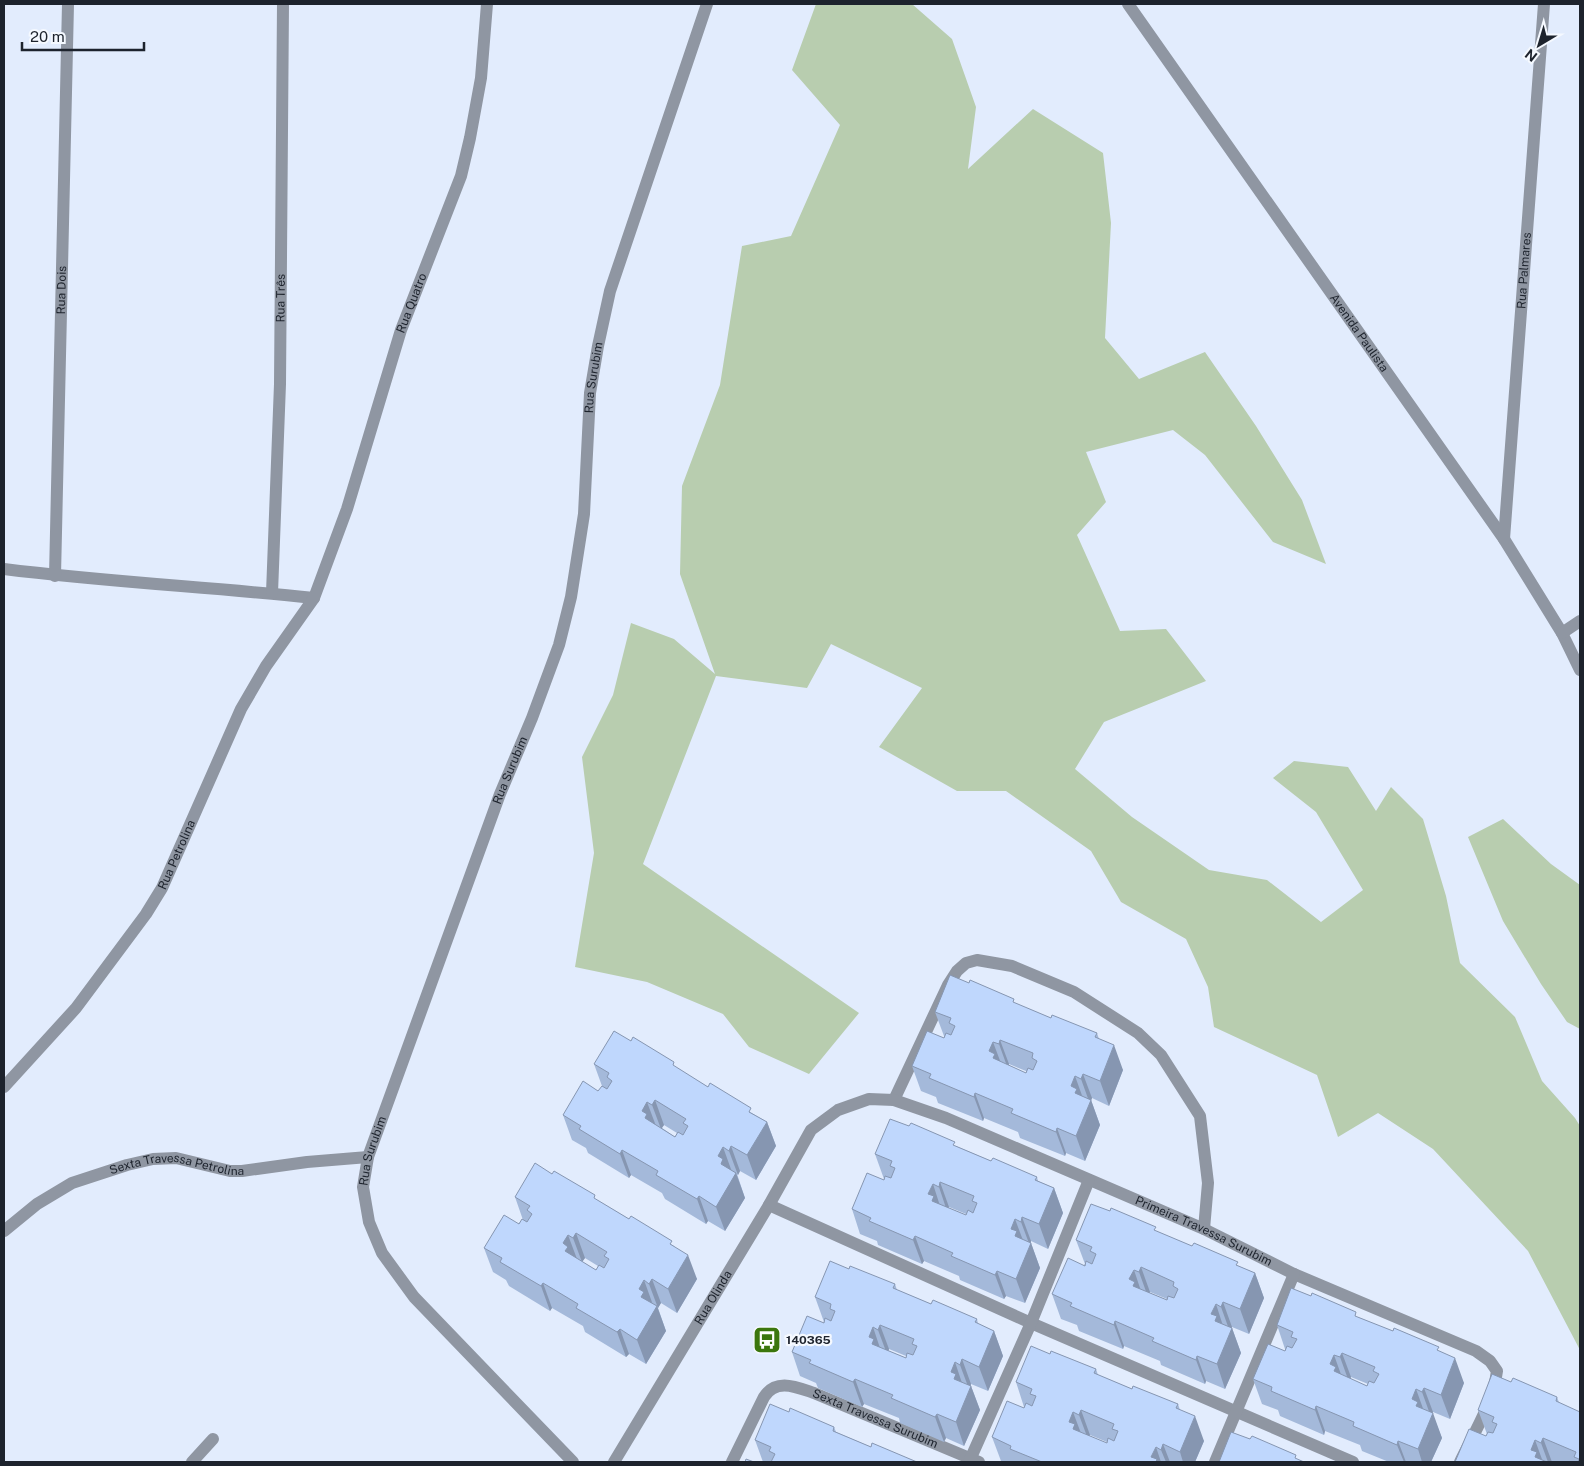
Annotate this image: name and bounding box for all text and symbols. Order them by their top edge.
scale bar [22,20,145,52]
north arrow [1514,20,1564,70]
text: 20 m [30,28,65,45]
text: N [1522,46,1540,65]
street label: Rua Palmares [1514,232,1534,310]
street label: Rua Dois [54,266,69,315]
street label: Rua Quatro [394,271,430,335]
street label: Rua Três [273,274,288,323]
street label: Avenida Paulista [1327,291,1391,375]
street label: Rua Surubim [582,341,606,414]
street label: Rua Surubim [490,734,530,806]
street label: Rua Petrolina [155,818,198,892]
street label: Rua Surubim [356,1114,389,1187]
street label: Sexta Travessa Petrolina [108,1151,244,1178]
street label: Primeira Travessa Surubim [1133,1193,1274,1269]
street label: Rua Olinda [691,1268,735,1327]
bus stop icon: 140365 [752,1325,782,1355]
place label: 140365 [786,1333,831,1347]
street label: Sexta Travessa Surubim [810,1386,940,1451]

